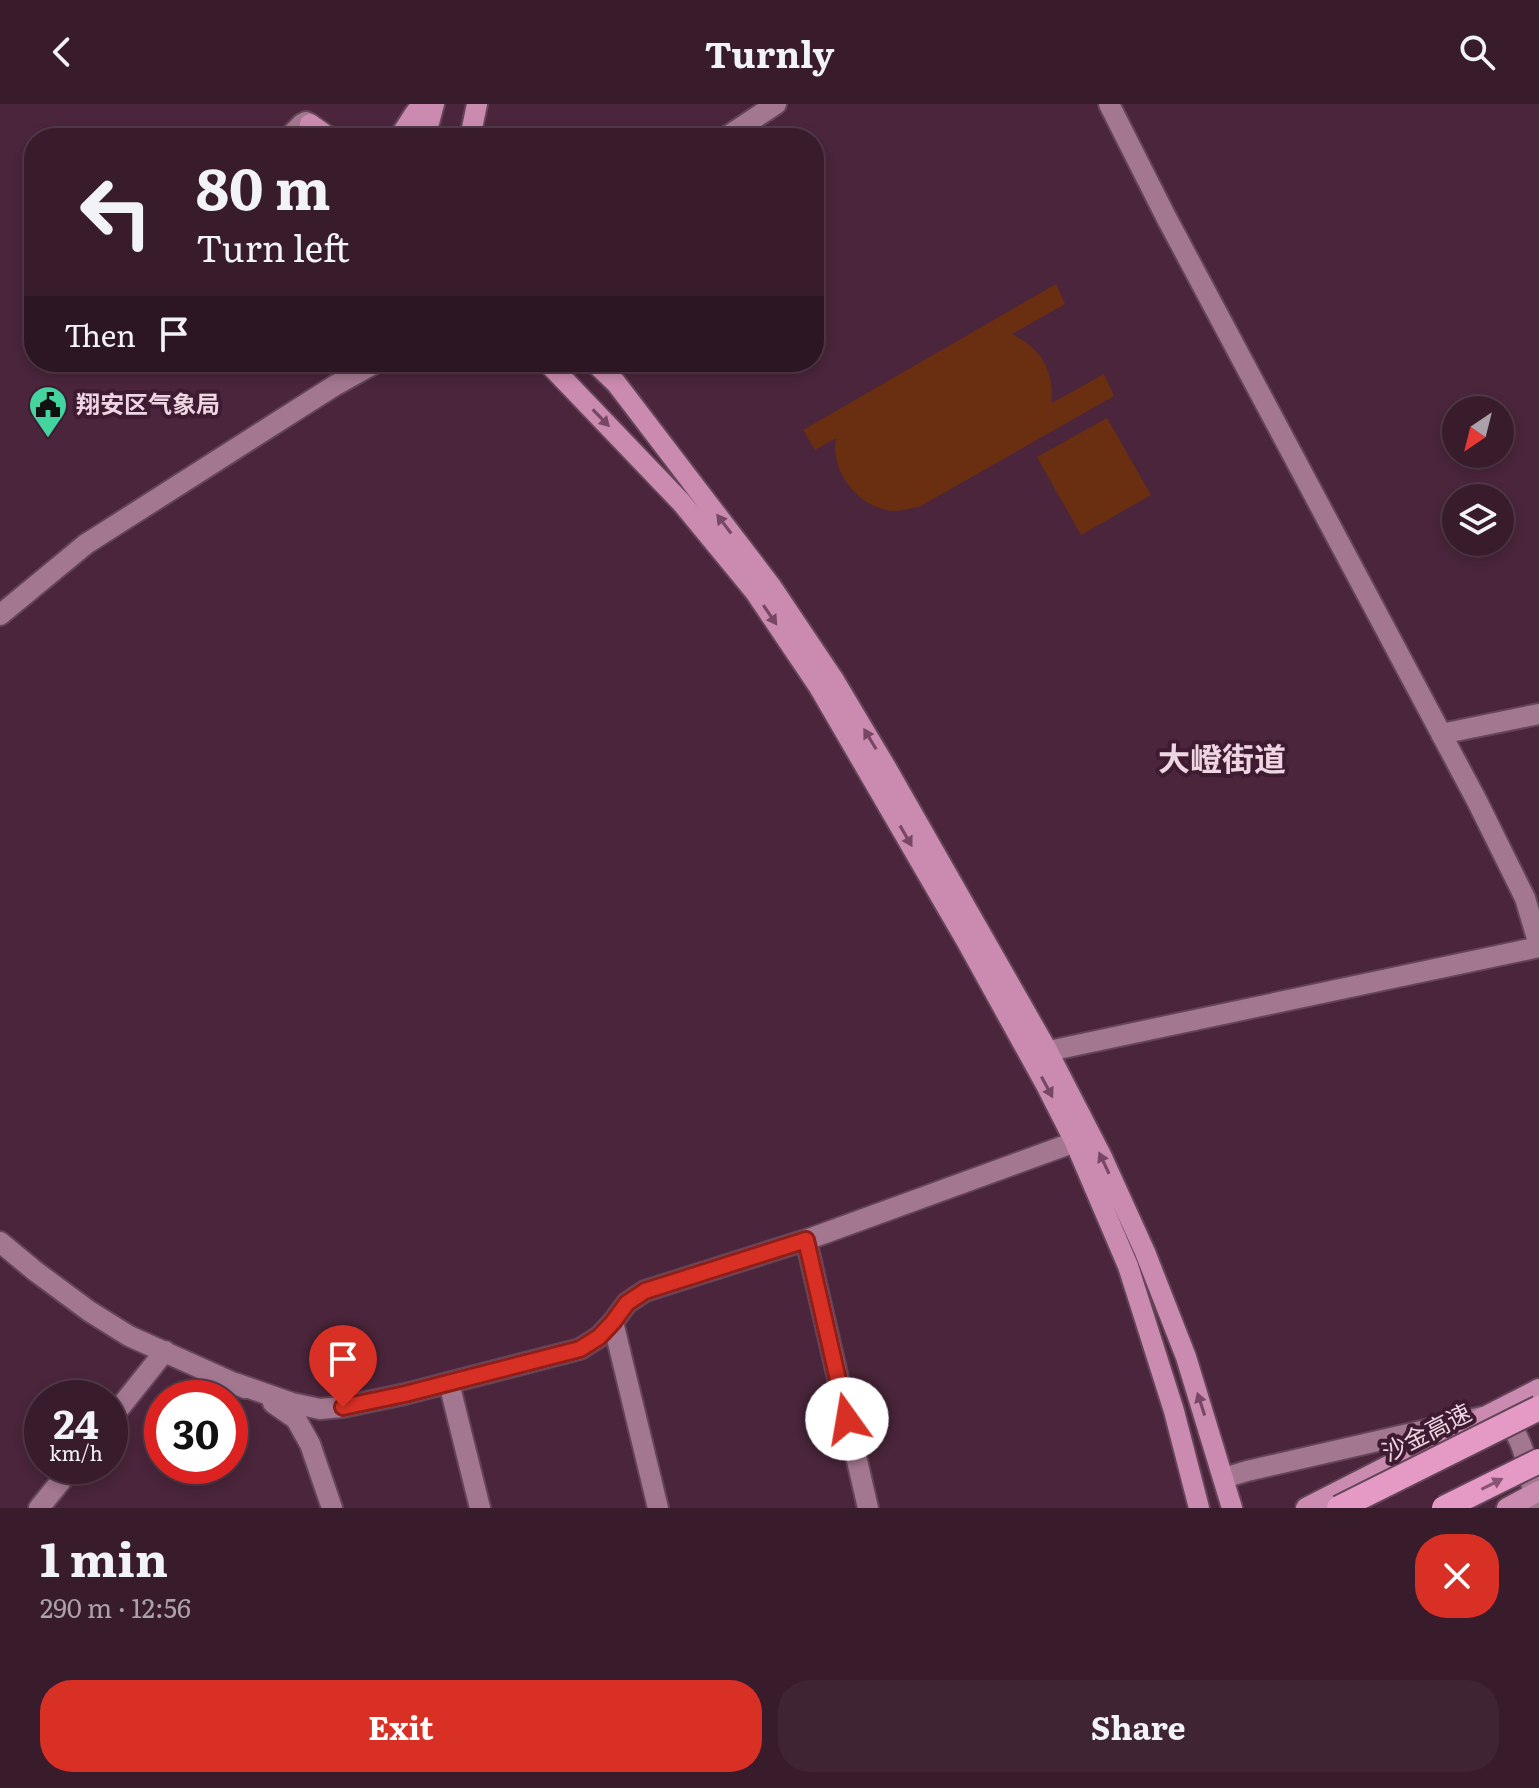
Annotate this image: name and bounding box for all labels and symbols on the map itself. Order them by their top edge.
public building icon: 翔安区气象局 [27,384,69,439]
place label: 翔安区气象局 [76,385,220,420]
north arrow [1442,396,1514,468]
one-way arrow [591,408,609,427]
one-way arrow [716,514,732,534]
one-way arrow [763,604,778,625]
one-way arrow [863,728,877,750]
district label: 大嶝街道 [1158,733,1286,781]
one-way arrow [899,825,913,847]
one-way arrow [1041,1076,1054,1099]
one-way arrow [1097,1151,1111,1174]
pin [309,1325,377,1407]
position arrow [805,1377,889,1461]
speed limit sign: 30 [144,1380,248,1484]
one-way arrow [1194,1391,1207,1415]
street label: 沙金高速 [1375,1393,1477,1468]
one-way arrow [1480,1478,1503,1491]

